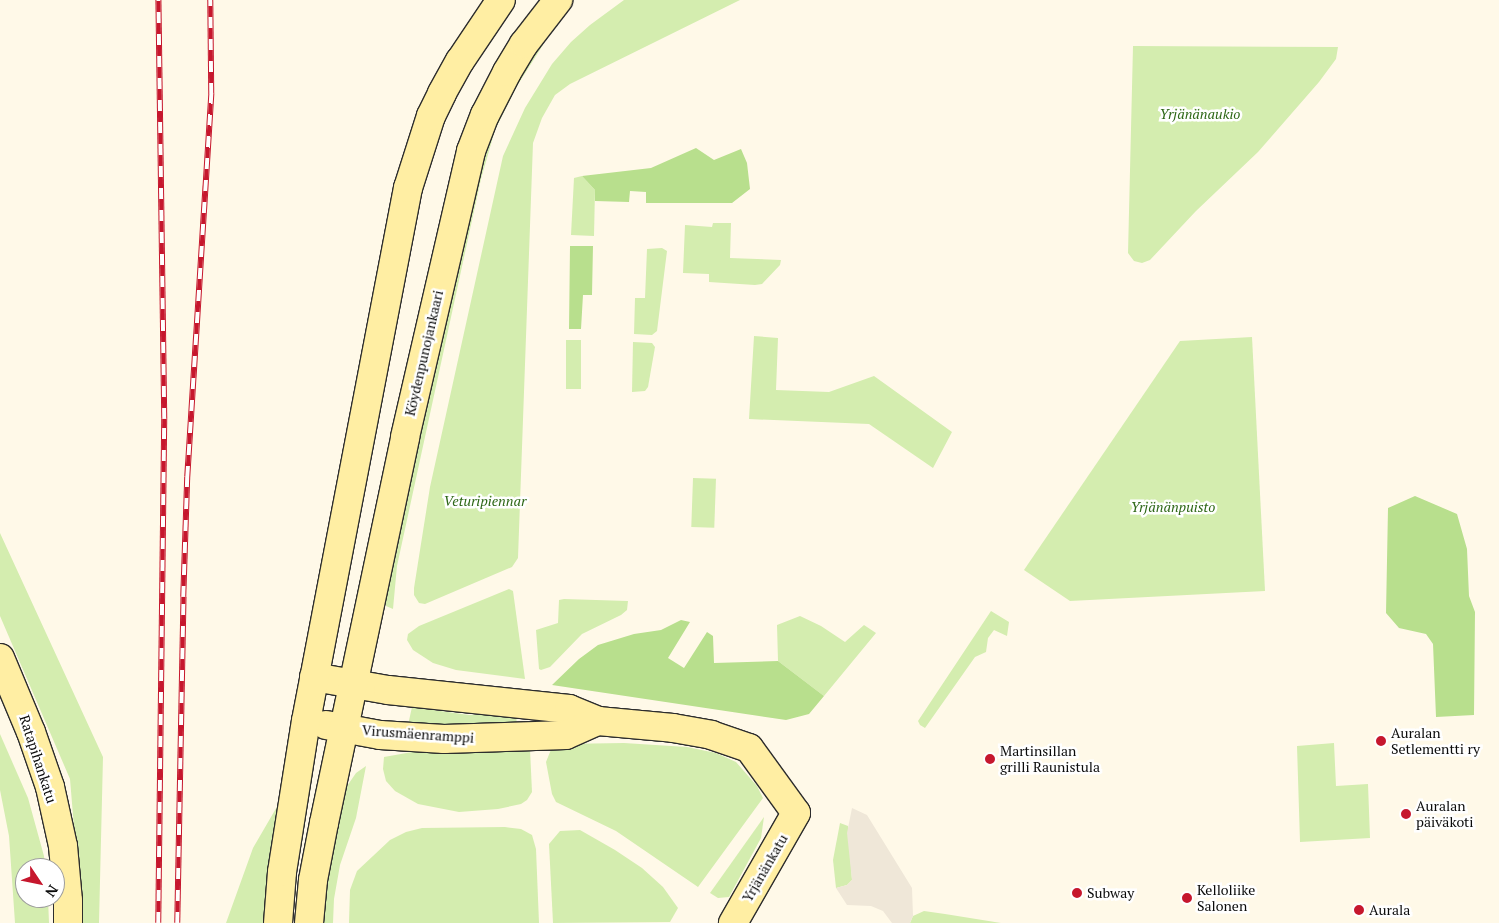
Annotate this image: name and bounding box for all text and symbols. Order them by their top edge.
park label: Yrjänänaukio [1160,106,1240,122]
street label: Köydenpunojankaari [401,289,447,417]
park label: Veturipiennar [444,493,526,509]
park label: Yrjänänpuisto [1131,499,1215,515]
street label: Ratapihankatu [16,713,60,805]
street label: Virusmäenramppi [361,722,475,746]
place label: Auralan Setlementti ry [1391,725,1480,758]
marker: Auralan Setlementti ry [1375,735,1387,747]
place label: Martinsillan grilli Raunistula [1000,743,1100,776]
marker: Martinsillan grilli Raunistula [984,753,996,765]
place label: Auralan päiväkoti [1416,798,1473,830]
marker: Auralan päiväkoti [1400,808,1412,820]
street label: Yrjänänkatu [739,831,791,905]
north arrow [15,858,65,908]
text: N [41,881,63,901]
place label: Kelloliike Salonen [1197,882,1255,914]
place label: Subway [1087,885,1134,901]
marker: Subway [1071,887,1083,899]
marker: Kelloliike Salonen [1181,892,1193,904]
place label: Aurala [1369,902,1410,918]
marker: Aurala [1353,904,1365,916]

